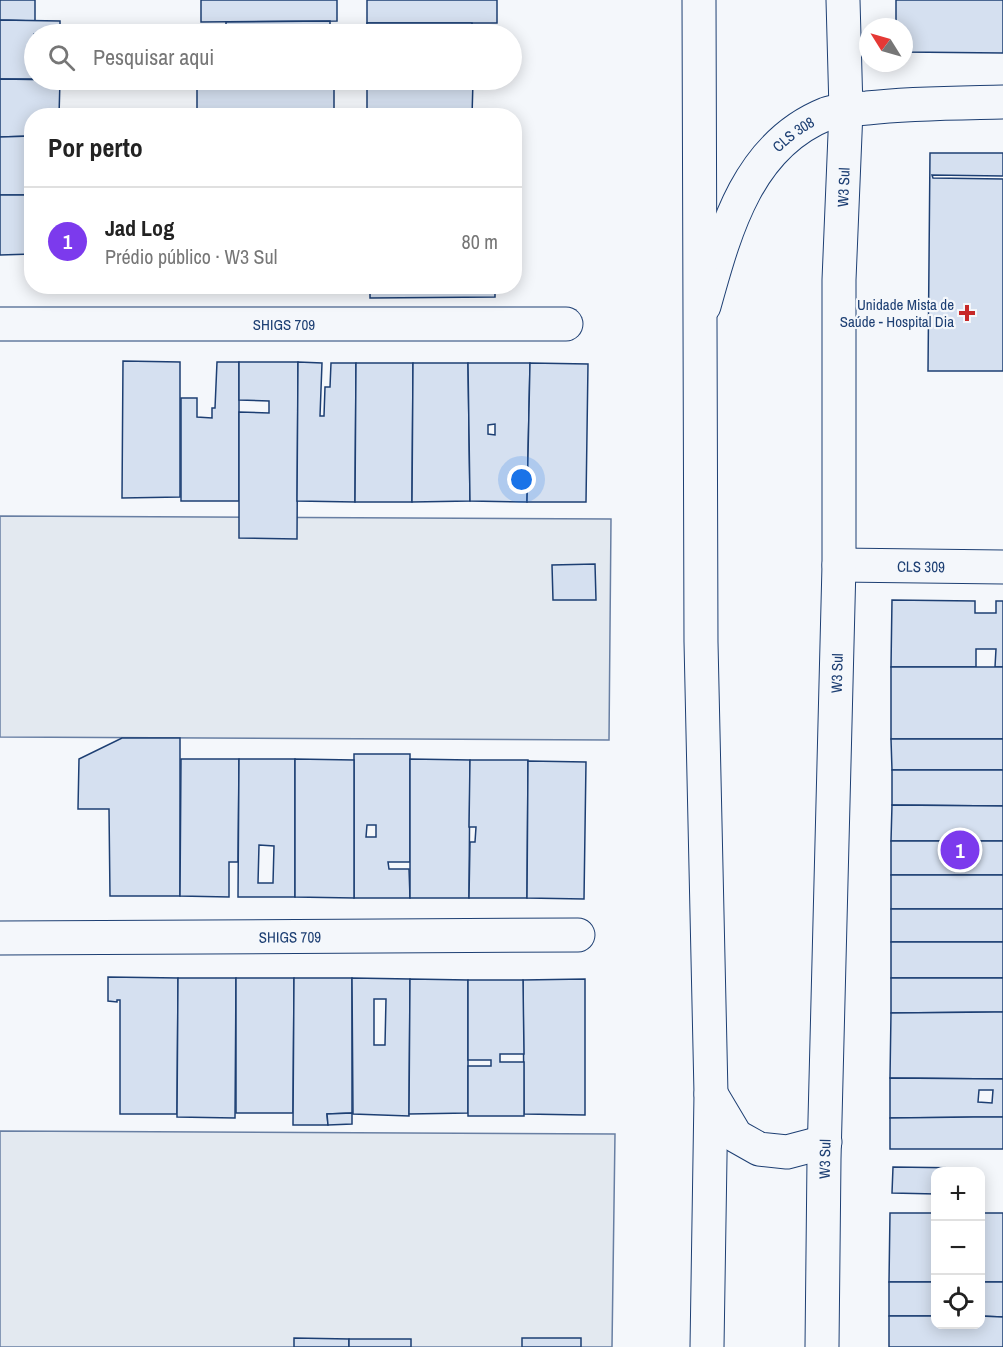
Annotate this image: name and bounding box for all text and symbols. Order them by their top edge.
north arrow [859,18,913,72]
search box [24,24,522,90]
icon: search [45,41,78,74]
text: Pesquisar aqui [93,42,214,72]
street label: CLS 308 [767,111,818,156]
text: Por perto [48,130,143,165]
street label: W3 Sul [832,167,854,208]
text: Jad Log [105,213,174,243]
text: 1 [63,228,72,255]
text: 80 m [462,228,498,255]
text: Prédio público · W3 Sul [105,243,277,270]
place label: Unidade Mista de Saúde - Hospital Dia [840,294,954,332]
marker: Unidade Mista de Saúde - Hospital Dia [958,304,976,322]
street label: SHIGS 709 [253,314,315,335]
your location [507,465,536,494]
street label: CLS 309 [897,555,945,577]
street label: W3 Sul [825,653,847,693]
pin: 1 [940,828,980,872]
street label: SHIGS 709 [259,926,321,947]
street label: W3 Sul [813,1139,835,1179]
map controls [931,1167,985,1329]
button: + [931,1167,985,1221]
button: − [931,1221,985,1275]
button: locate [931,1275,985,1329]

